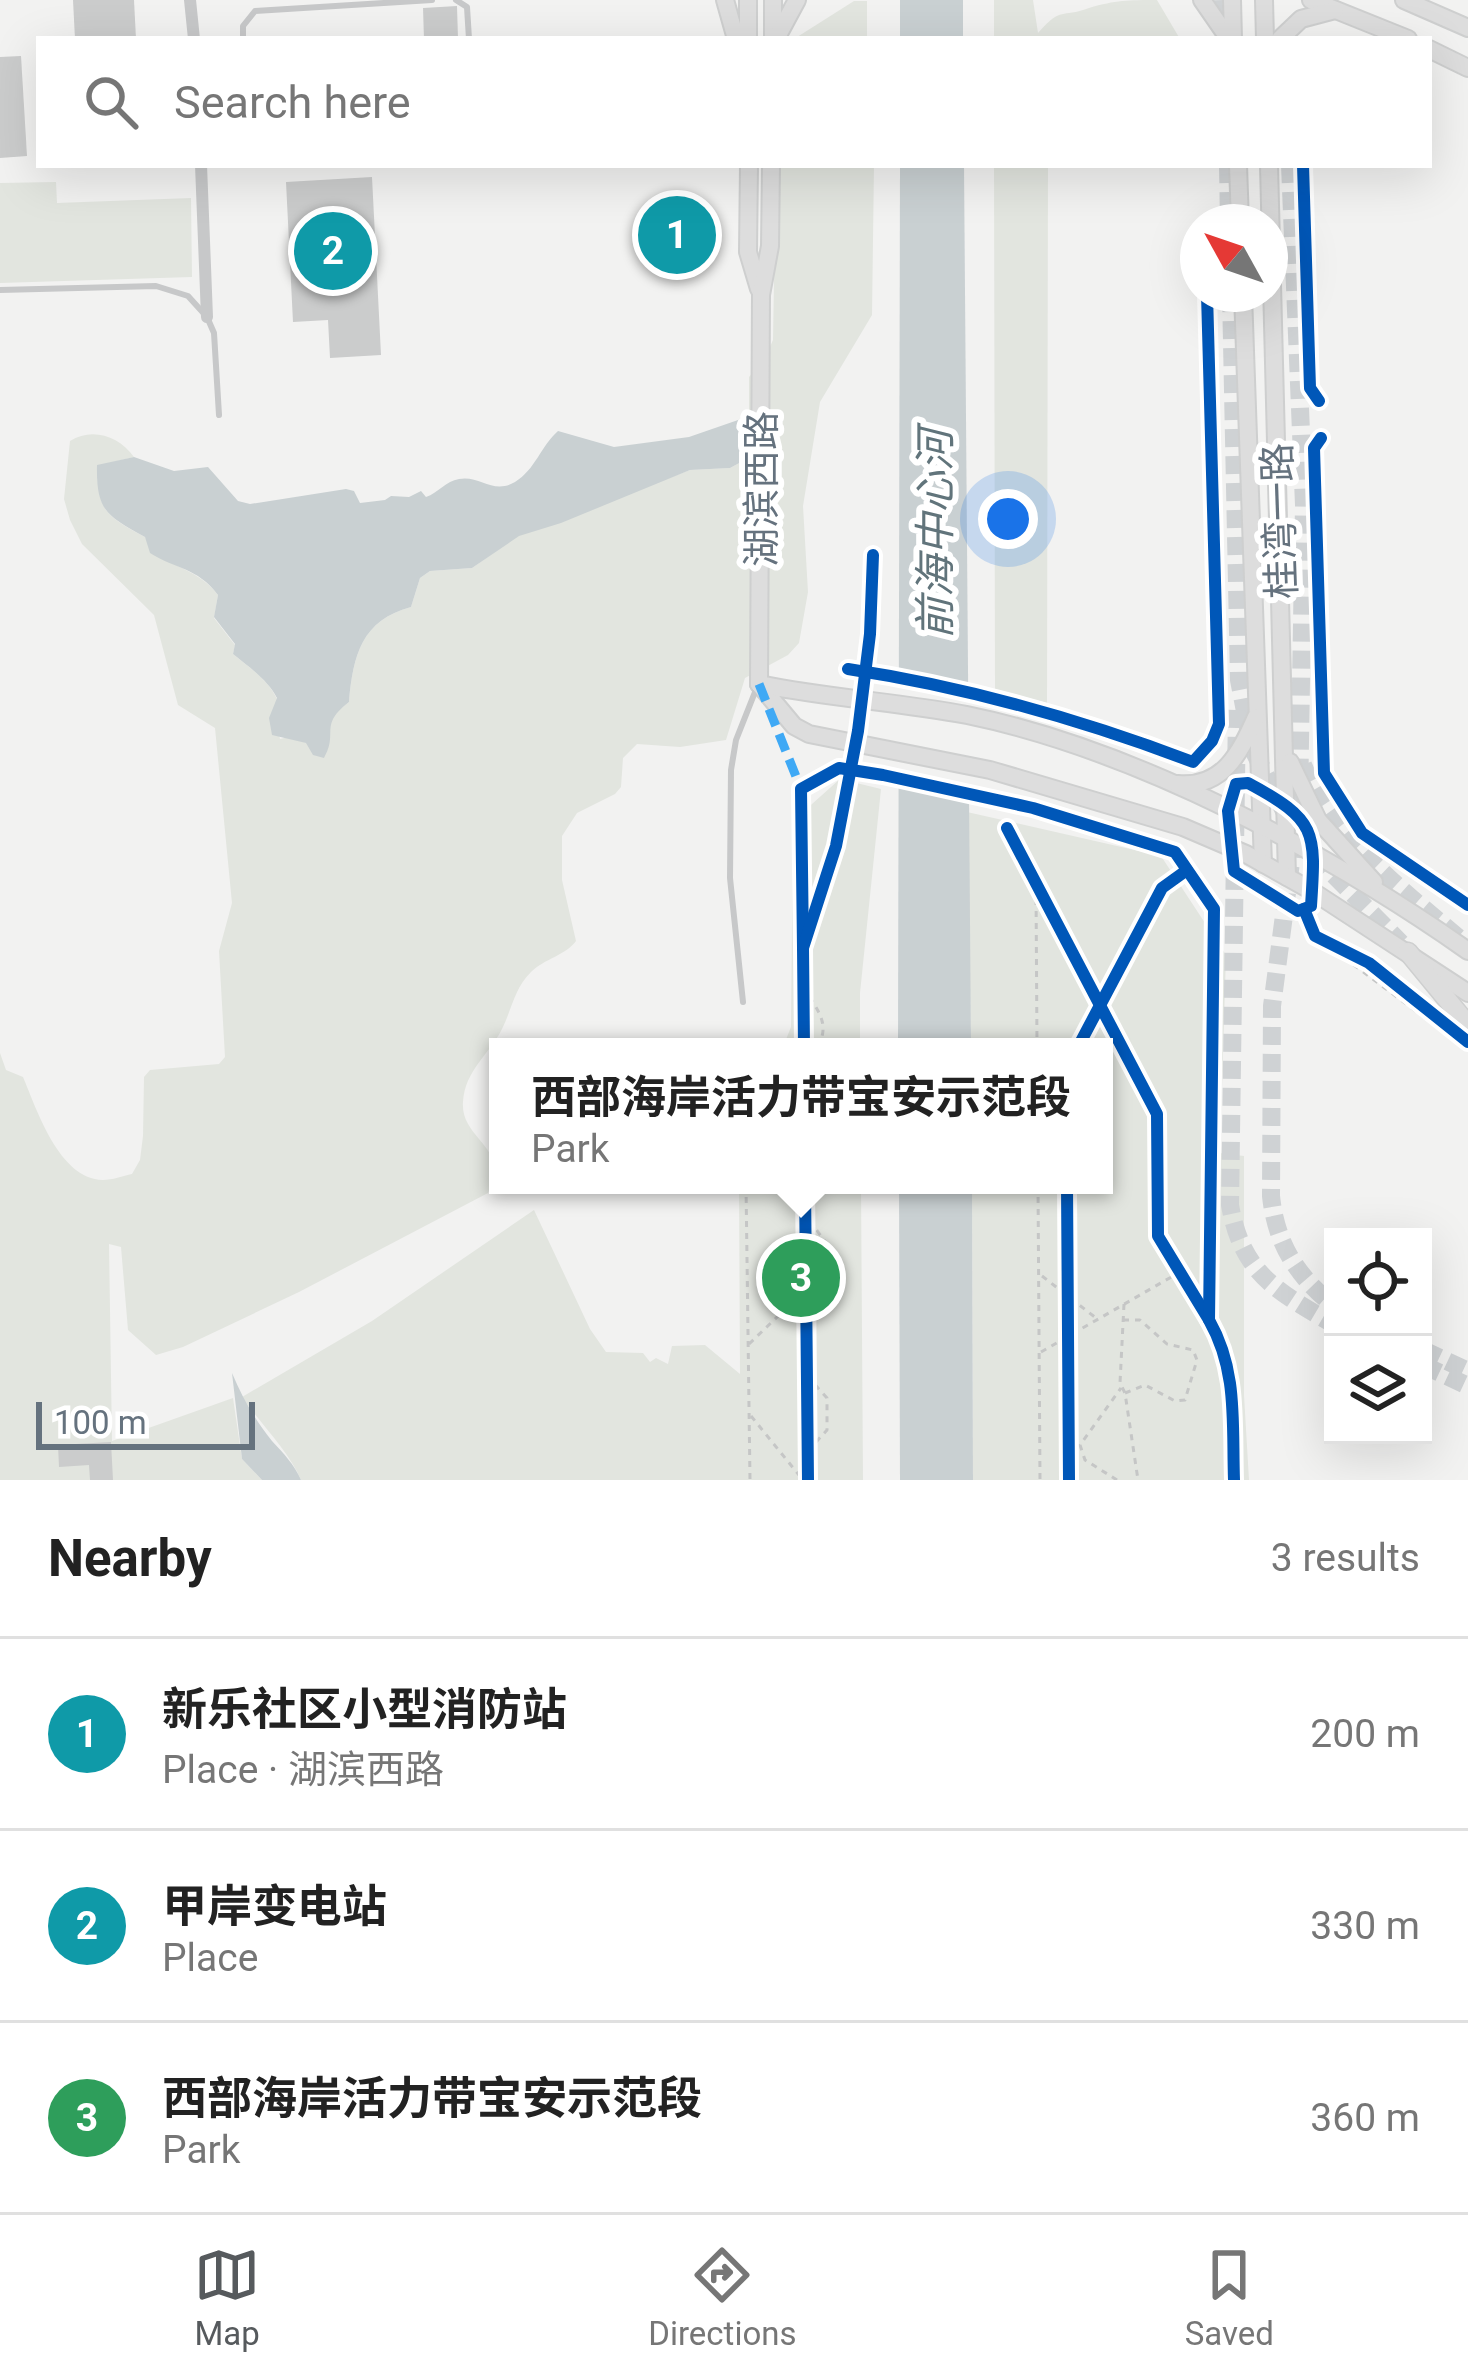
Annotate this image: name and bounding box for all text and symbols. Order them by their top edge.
search box [36,36,1432,168]
icon: search [78,69,144,135]
text: Search here [174,76,411,129]
pin: 1 [638,190,716,280]
north arrow [1180,204,1288,312]
pin: 2 [294,206,372,296]
street label: 湖滨西路 [739,411,785,567]
water label: 前海中心河 [911,422,960,639]
street label: 桂湾一路 [1254,442,1306,600]
your location [978,489,1038,549]
popup [489,1038,1113,1194]
text: 西部海岸活力带宝安示范段 [531,1071,1071,1124]
text: Park [531,1126,610,1172]
map controls [1324,1228,1432,1444]
button: locate [1324,1228,1432,1336]
pin: 3 [762,1233,840,1323]
button: layers [1324,1336,1432,1444]
scale bar [36,1396,255,1449]
text: 100 m [54,1403,147,1442]
text: Nearby [48,1529,212,1588]
text: 3 results [1271,1535,1420,1581]
text: 新乐社区小型消防站 [162,1683,567,1736]
text: 1 [76,1711,98,1757]
text: 200 m [1310,1711,1420,1757]
text: Place · 湖滨西路 [162,1747,444,1793]
text: 甲岸变电站 [162,1880,387,1933]
text: 2 [76,1903,98,1949]
text: 330 m [1310,1903,1420,1949]
text: Place [162,1935,258,1981]
text: 西部海岸活力带宝安示范段 [162,2072,702,2125]
text: 3 [76,2095,98,2141]
text: 360 m [1310,2095,1420,2141]
text: Park [162,2127,241,2173]
tab: Map [194,2242,260,2353]
tab: Directions [648,2242,797,2353]
tab: Saved [1185,2242,1274,2353]

